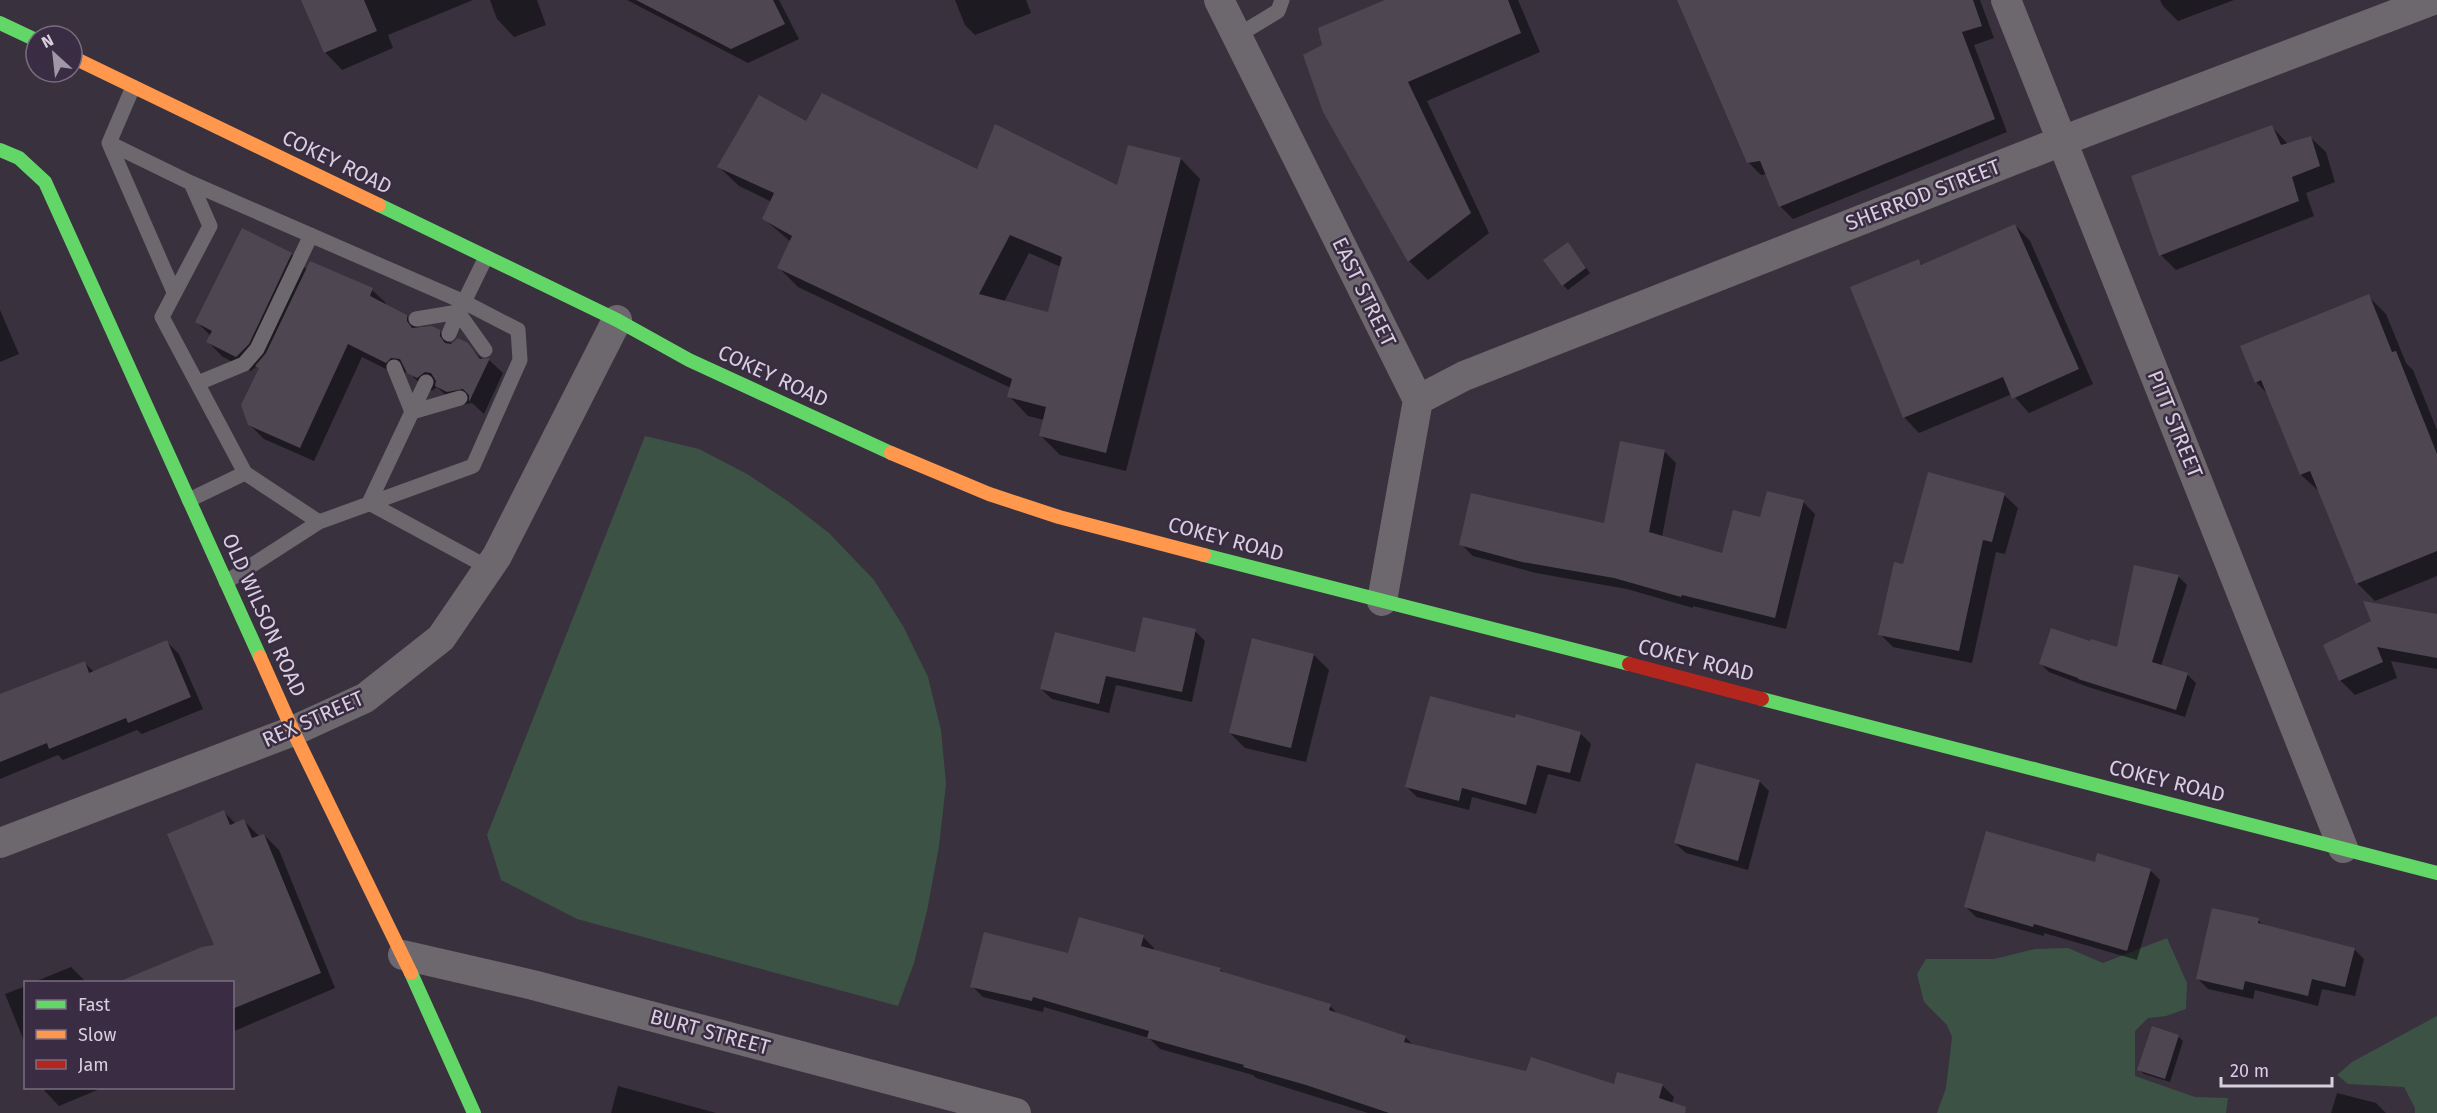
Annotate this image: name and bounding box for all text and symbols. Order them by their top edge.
north arrow [24,24,84,84]
text: N [38,30,56,52]
street label: COKEY ROAD [278,124,396,200]
street label: SHERROD STREET [1842,153,2004,236]
street label: EAST STREET [1326,233,1402,351]
street label: COKEY ROAD [714,339,832,413]
street label: PITT STREET [2142,366,2208,482]
street label: COKEY ROAD [1165,511,1287,567]
street label: OLD WILSON ROAD [216,529,312,701]
street label: COKEY ROAD [1635,633,1757,687]
street label: REX STREET [258,685,368,753]
street label: COKEY ROAD [2106,754,2228,808]
legend [24,981,234,1089]
text: Fast [78,994,111,1016]
street label: BURT STREET [647,1003,773,1061]
text: Slow [78,1024,117,1046]
scale bar [2221,1050,2332,1088]
text: Jam [78,1054,109,1076]
text: 20 m [2230,1060,2269,1082]

